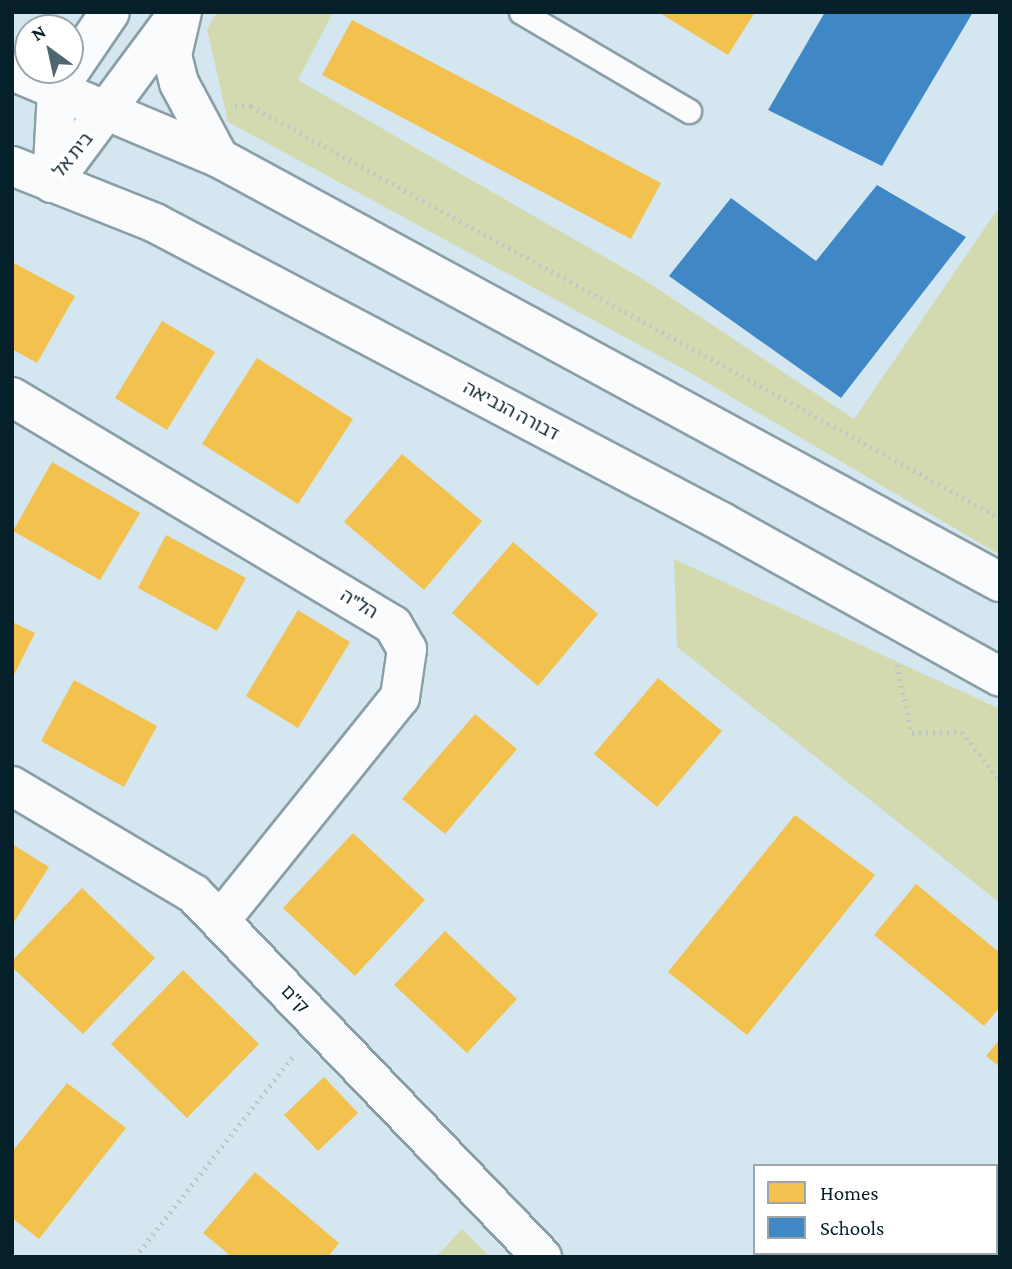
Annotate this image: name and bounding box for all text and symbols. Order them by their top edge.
north arrow [14,14,84,84]
text: N [27,20,50,45]
street label: בית אל [48,128,98,182]
street label: דבורה הנביאה [460,377,562,445]
street label: הל"ה [337,585,381,623]
street label: ק"ם [276,980,314,1018]
legend [753,1164,998,1255]
text: Homes [820,1181,879,1205]
text: Schools [820,1216,884,1240]

